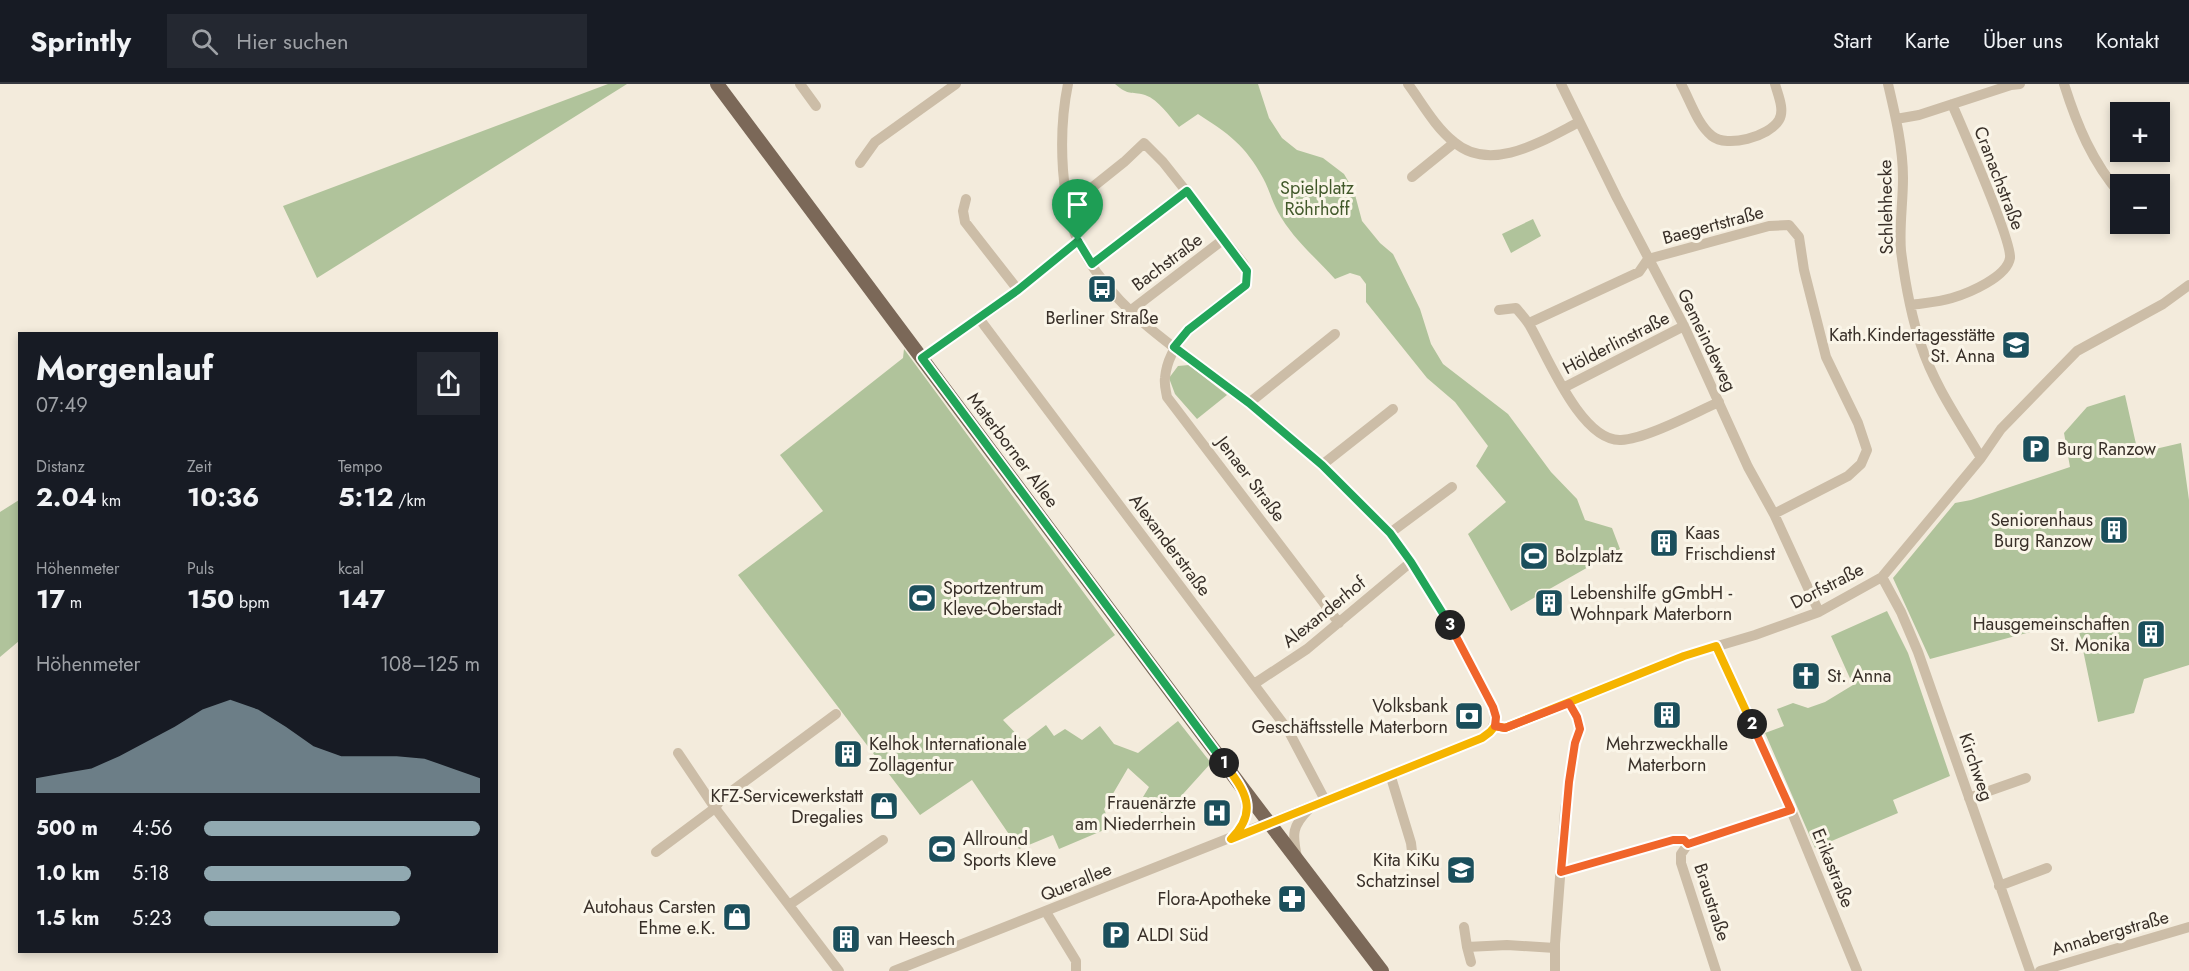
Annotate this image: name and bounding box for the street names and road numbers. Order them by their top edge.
street label: Cranachstraße [1967,122,2031,234]
street label: Schlehhecke [1872,159,1900,255]
street label: Baegertstraße [1659,199,1767,251]
street label: Bachstraße [1126,227,1208,297]
street label: Gemeindeweg [1671,284,1743,396]
street label: Hölderlinstraße [1558,305,1674,381]
street label: Materborner Allee [961,387,1065,513]
street label: Jenaer Straße [1209,429,1292,527]
street label: Alexanderstraße [1123,488,1217,602]
street label: Dorfstraße [1786,556,1868,616]
street label: Alexanderhof [1277,570,1372,654]
street label: Kirchweg [1952,730,2000,804]
street label: Erikastraße [1805,825,1861,911]
street label: Querallee [1037,856,1115,908]
street label: Braustraße [1687,860,1737,944]
street label: Annabergstraße [2048,904,2172,962]

